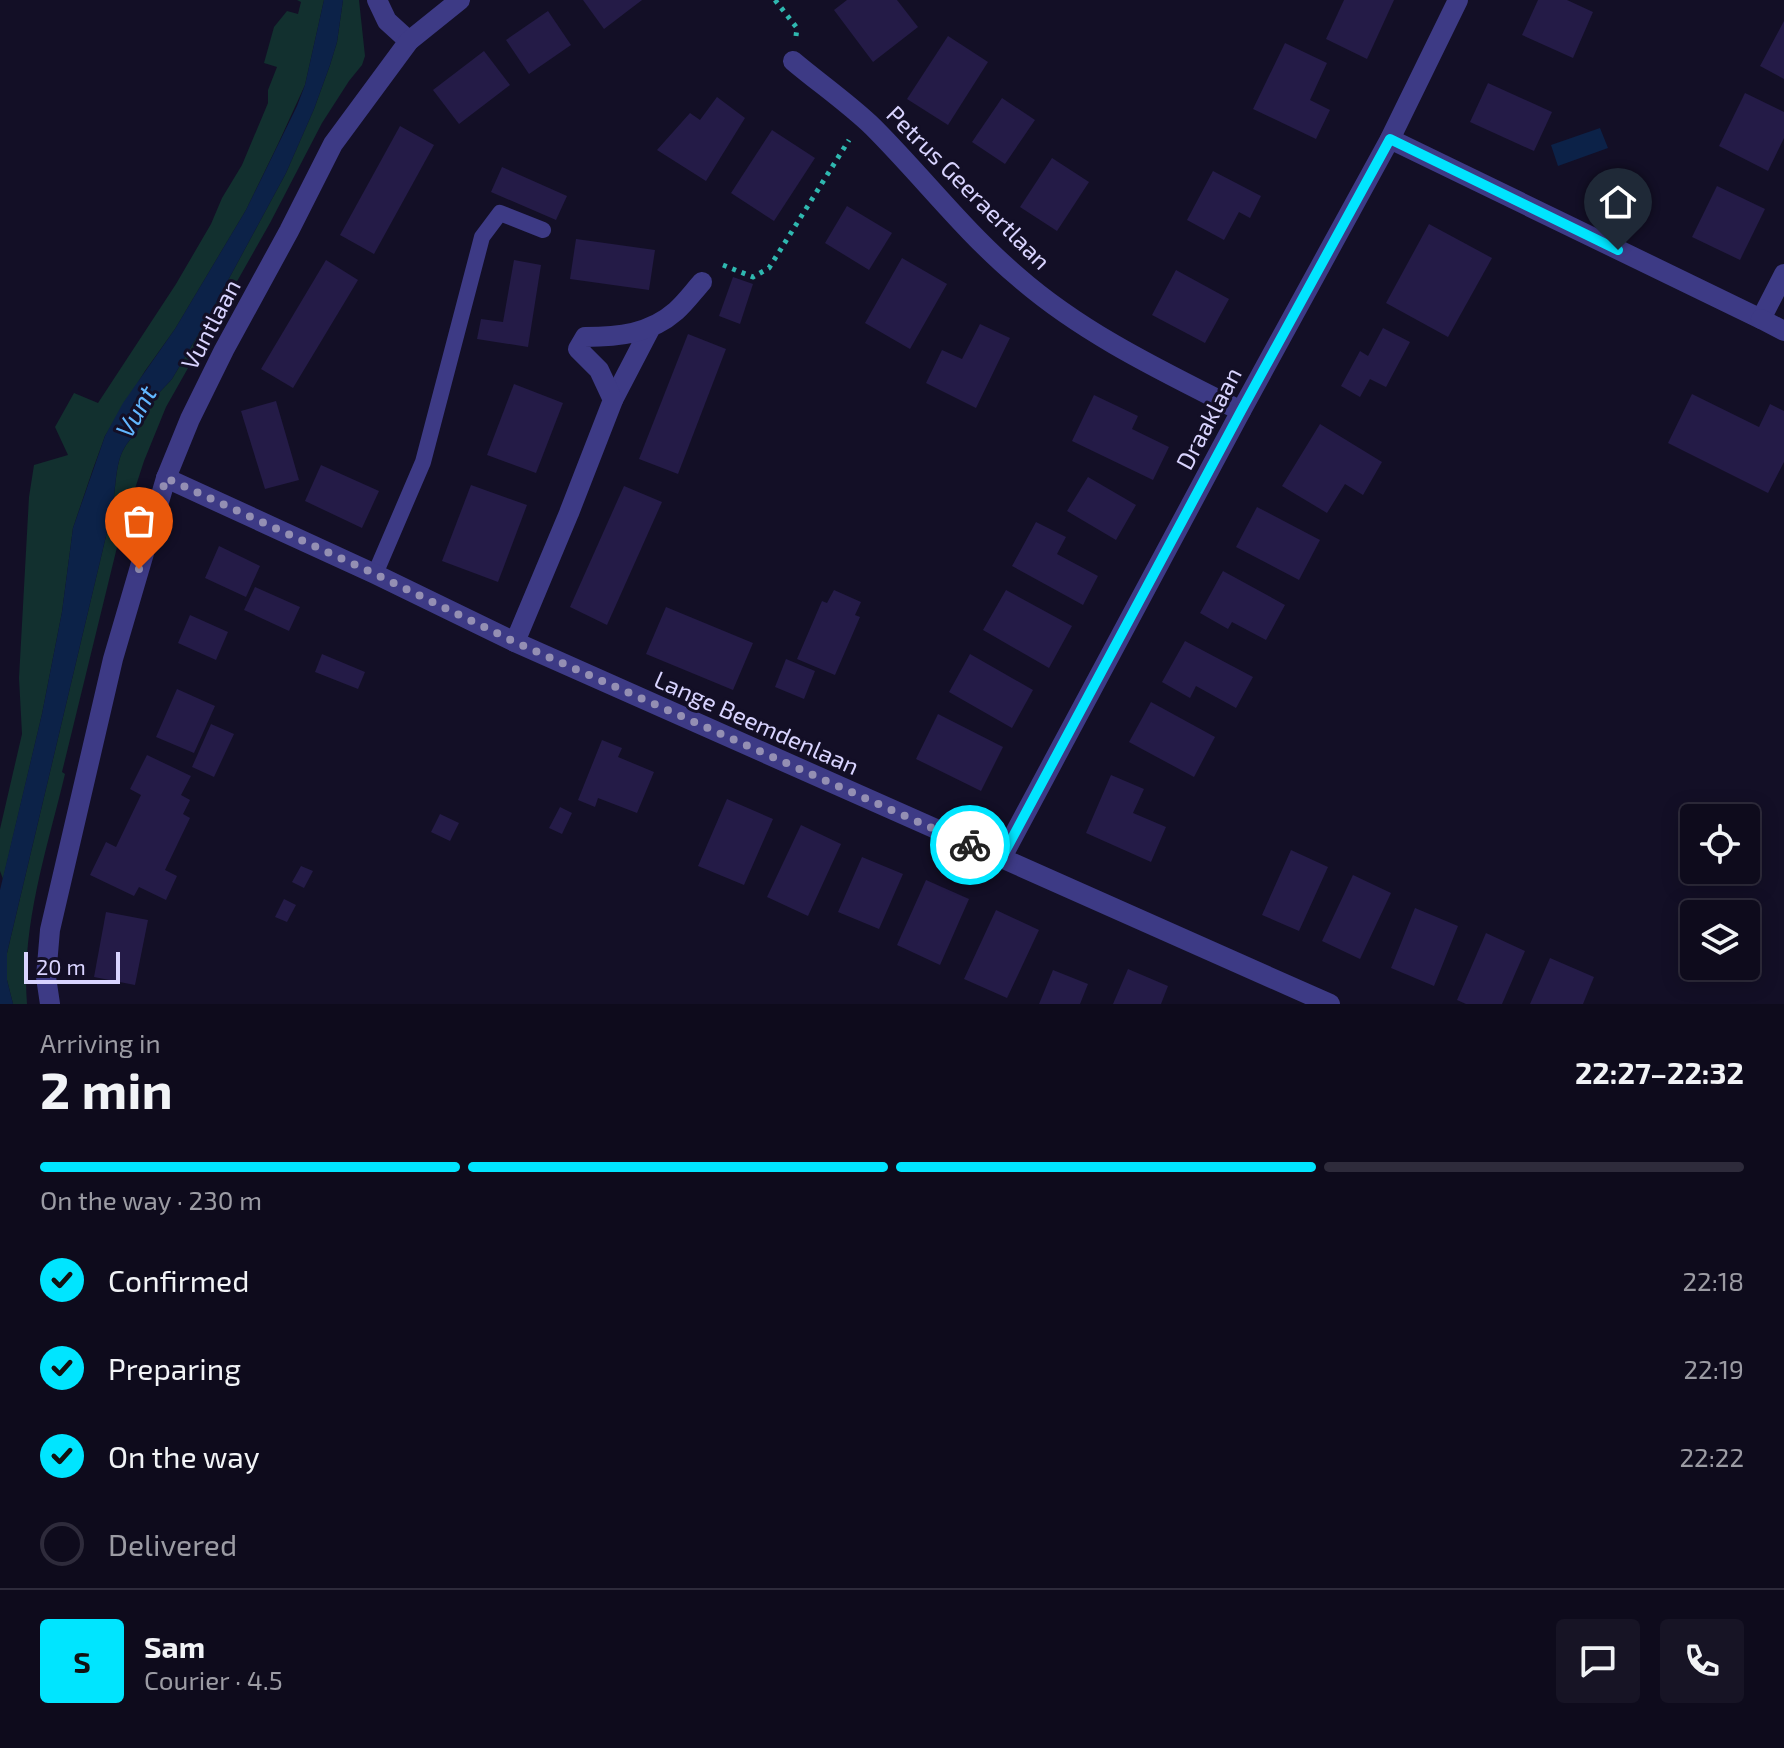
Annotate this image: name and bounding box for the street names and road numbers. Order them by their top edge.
street label: Petrus Geeraertlaan [881,99,1057,275]
street label: Vuntlaan [174,274,246,374]
street label: Draaklaan [1169,362,1247,474]
street label: Lange Beemdenlaan [650,664,864,780]

